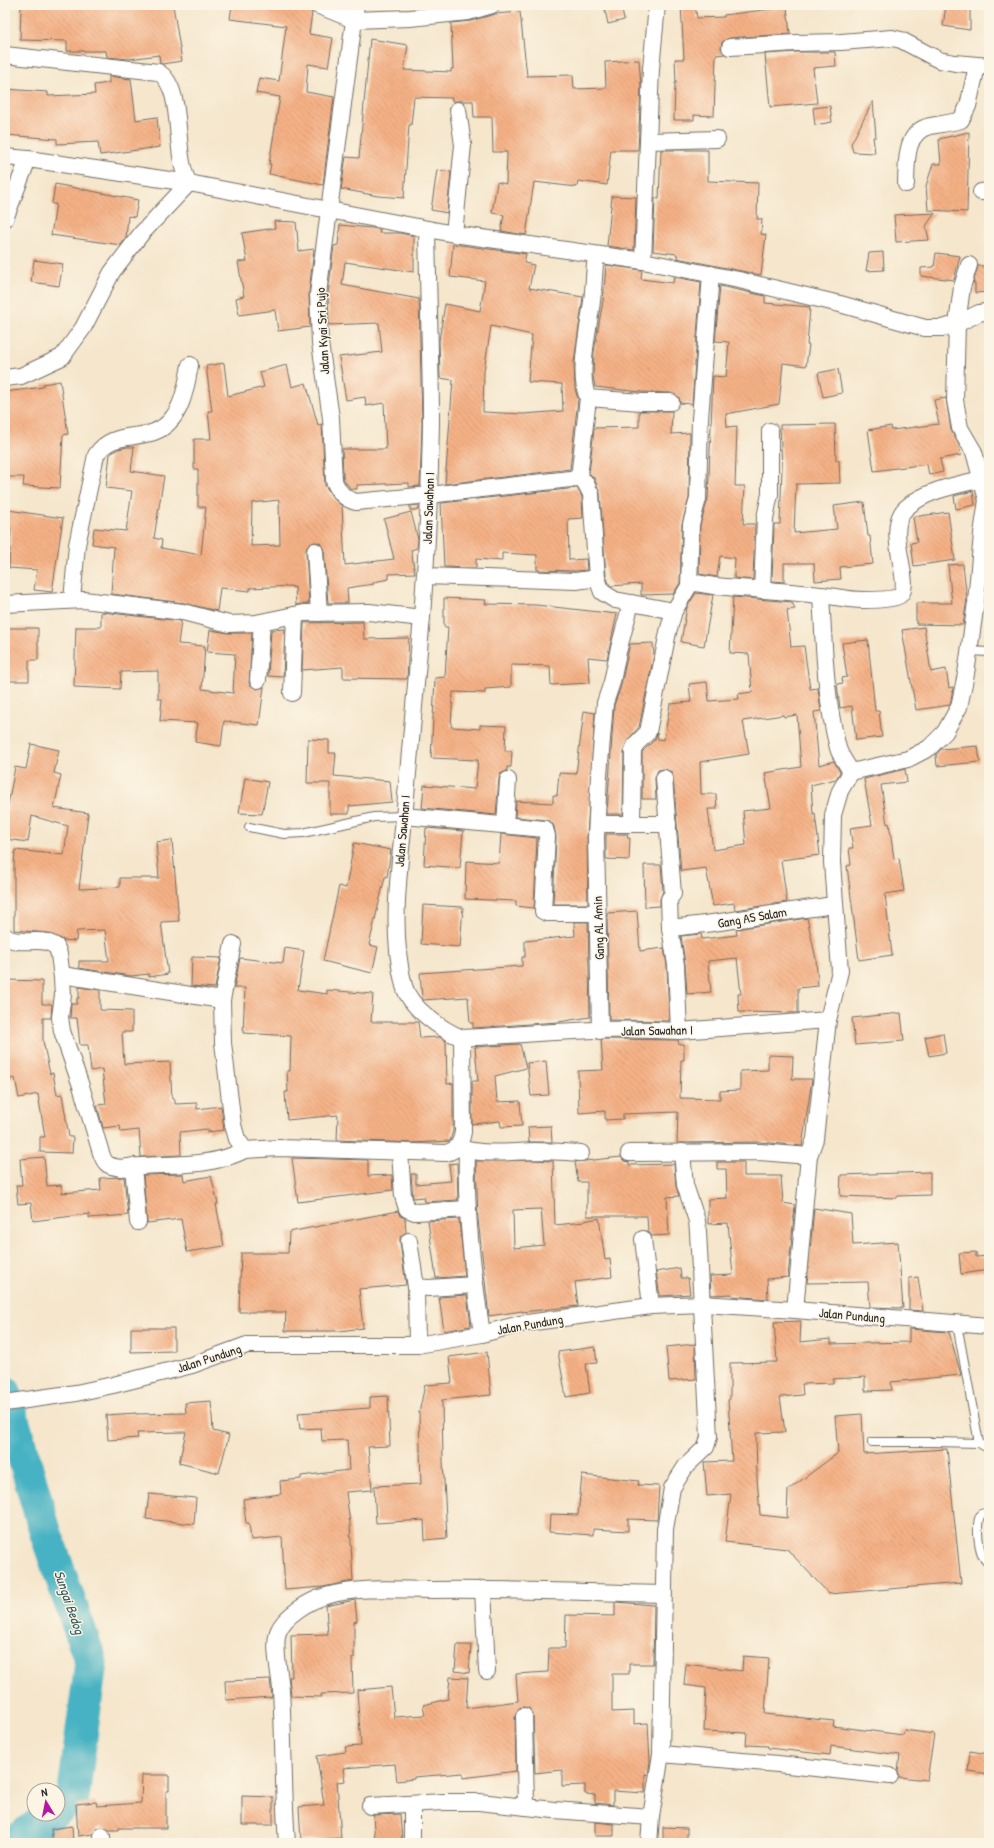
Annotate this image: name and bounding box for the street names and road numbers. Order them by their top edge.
street label: Jalan Kyai Sri Pujo [311,287,333,375]
street label: Jalan Sawahan I [418,472,438,544]
street label: Jalan Sawahan I [390,794,414,868]
street label: Gang AL Amin [588,896,608,960]
street label: Gang AS Salam [716,902,788,932]
street label: Jalan Sawahan I [621,1020,693,1040]
street label: Jalan Pundung [818,1303,886,1327]
street label: Jalan Pundung [496,1309,565,1339]
street label: Jalan Pundung [175,1339,244,1377]

